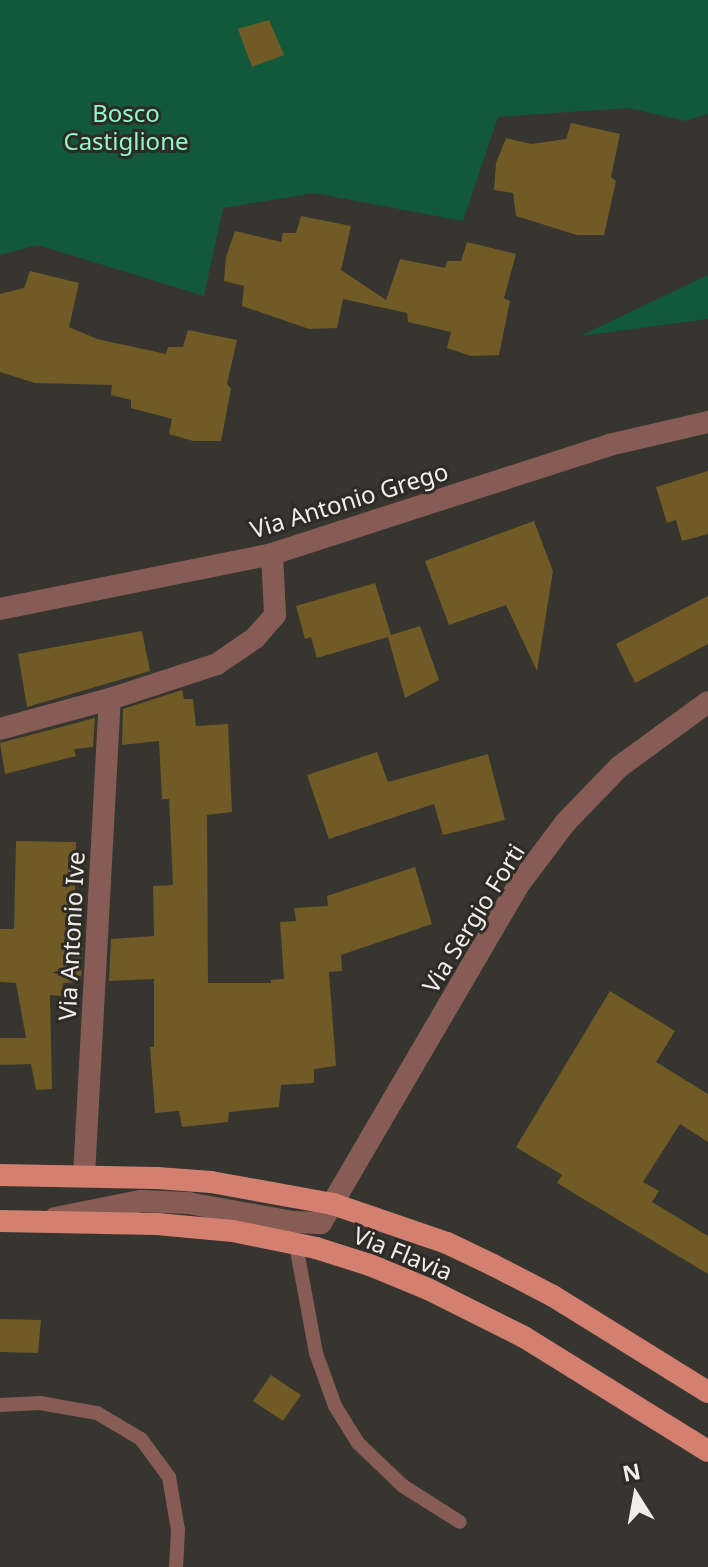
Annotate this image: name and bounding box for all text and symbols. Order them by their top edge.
park label: Bosco Castiglione [63,99,189,155]
street label: Via Antonio Grego [247,456,451,544]
street label: Via Sergio Forti [416,838,530,998]
street label: Via Antonio Ive [52,851,90,1021]
street label: Via Flavia [349,1220,457,1286]
north arrow [596,1455,676,1535]
text: N [620,1455,643,1488]

